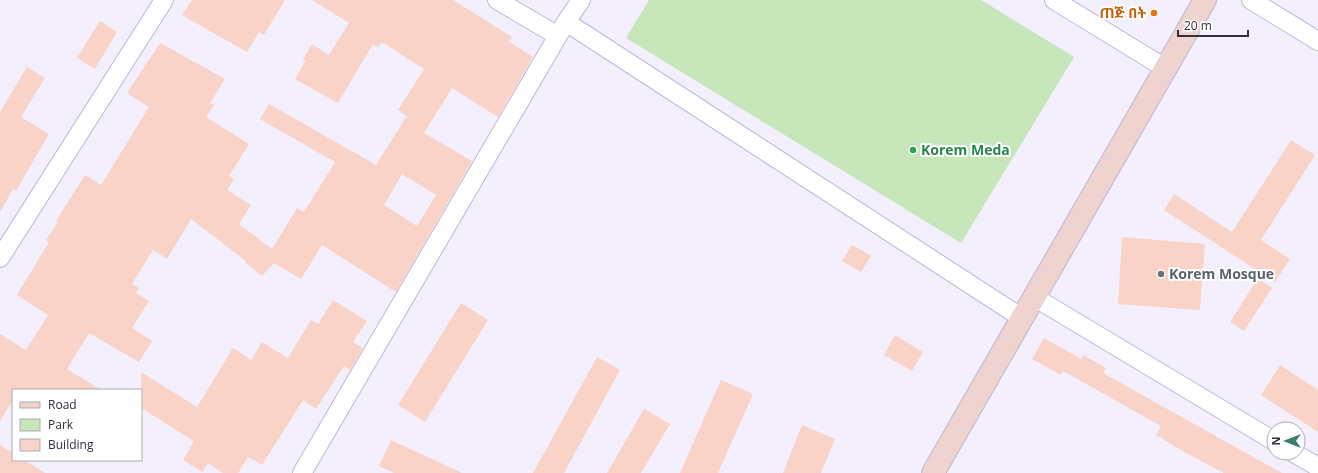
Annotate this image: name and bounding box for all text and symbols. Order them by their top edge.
place label: ጠጅ በት [1099,3,1146,22]
marker: ጠጅ በት [1149,8,1159,18]
scale bar [1178,12,1248,38]
text: 20 m [1184,17,1212,34]
place label: Korem Meda [921,140,1010,159]
marker: Korem Meda [908,145,918,155]
place label: Korem Mosque [1169,264,1274,283]
marker: Korem Mosque [1156,269,1166,279]
legend [12,389,142,461]
text: Road [48,396,77,413]
text: Park [48,416,74,433]
north arrow [1266,421,1306,461]
text: Building [48,436,94,453]
text: N [1268,437,1283,445]

